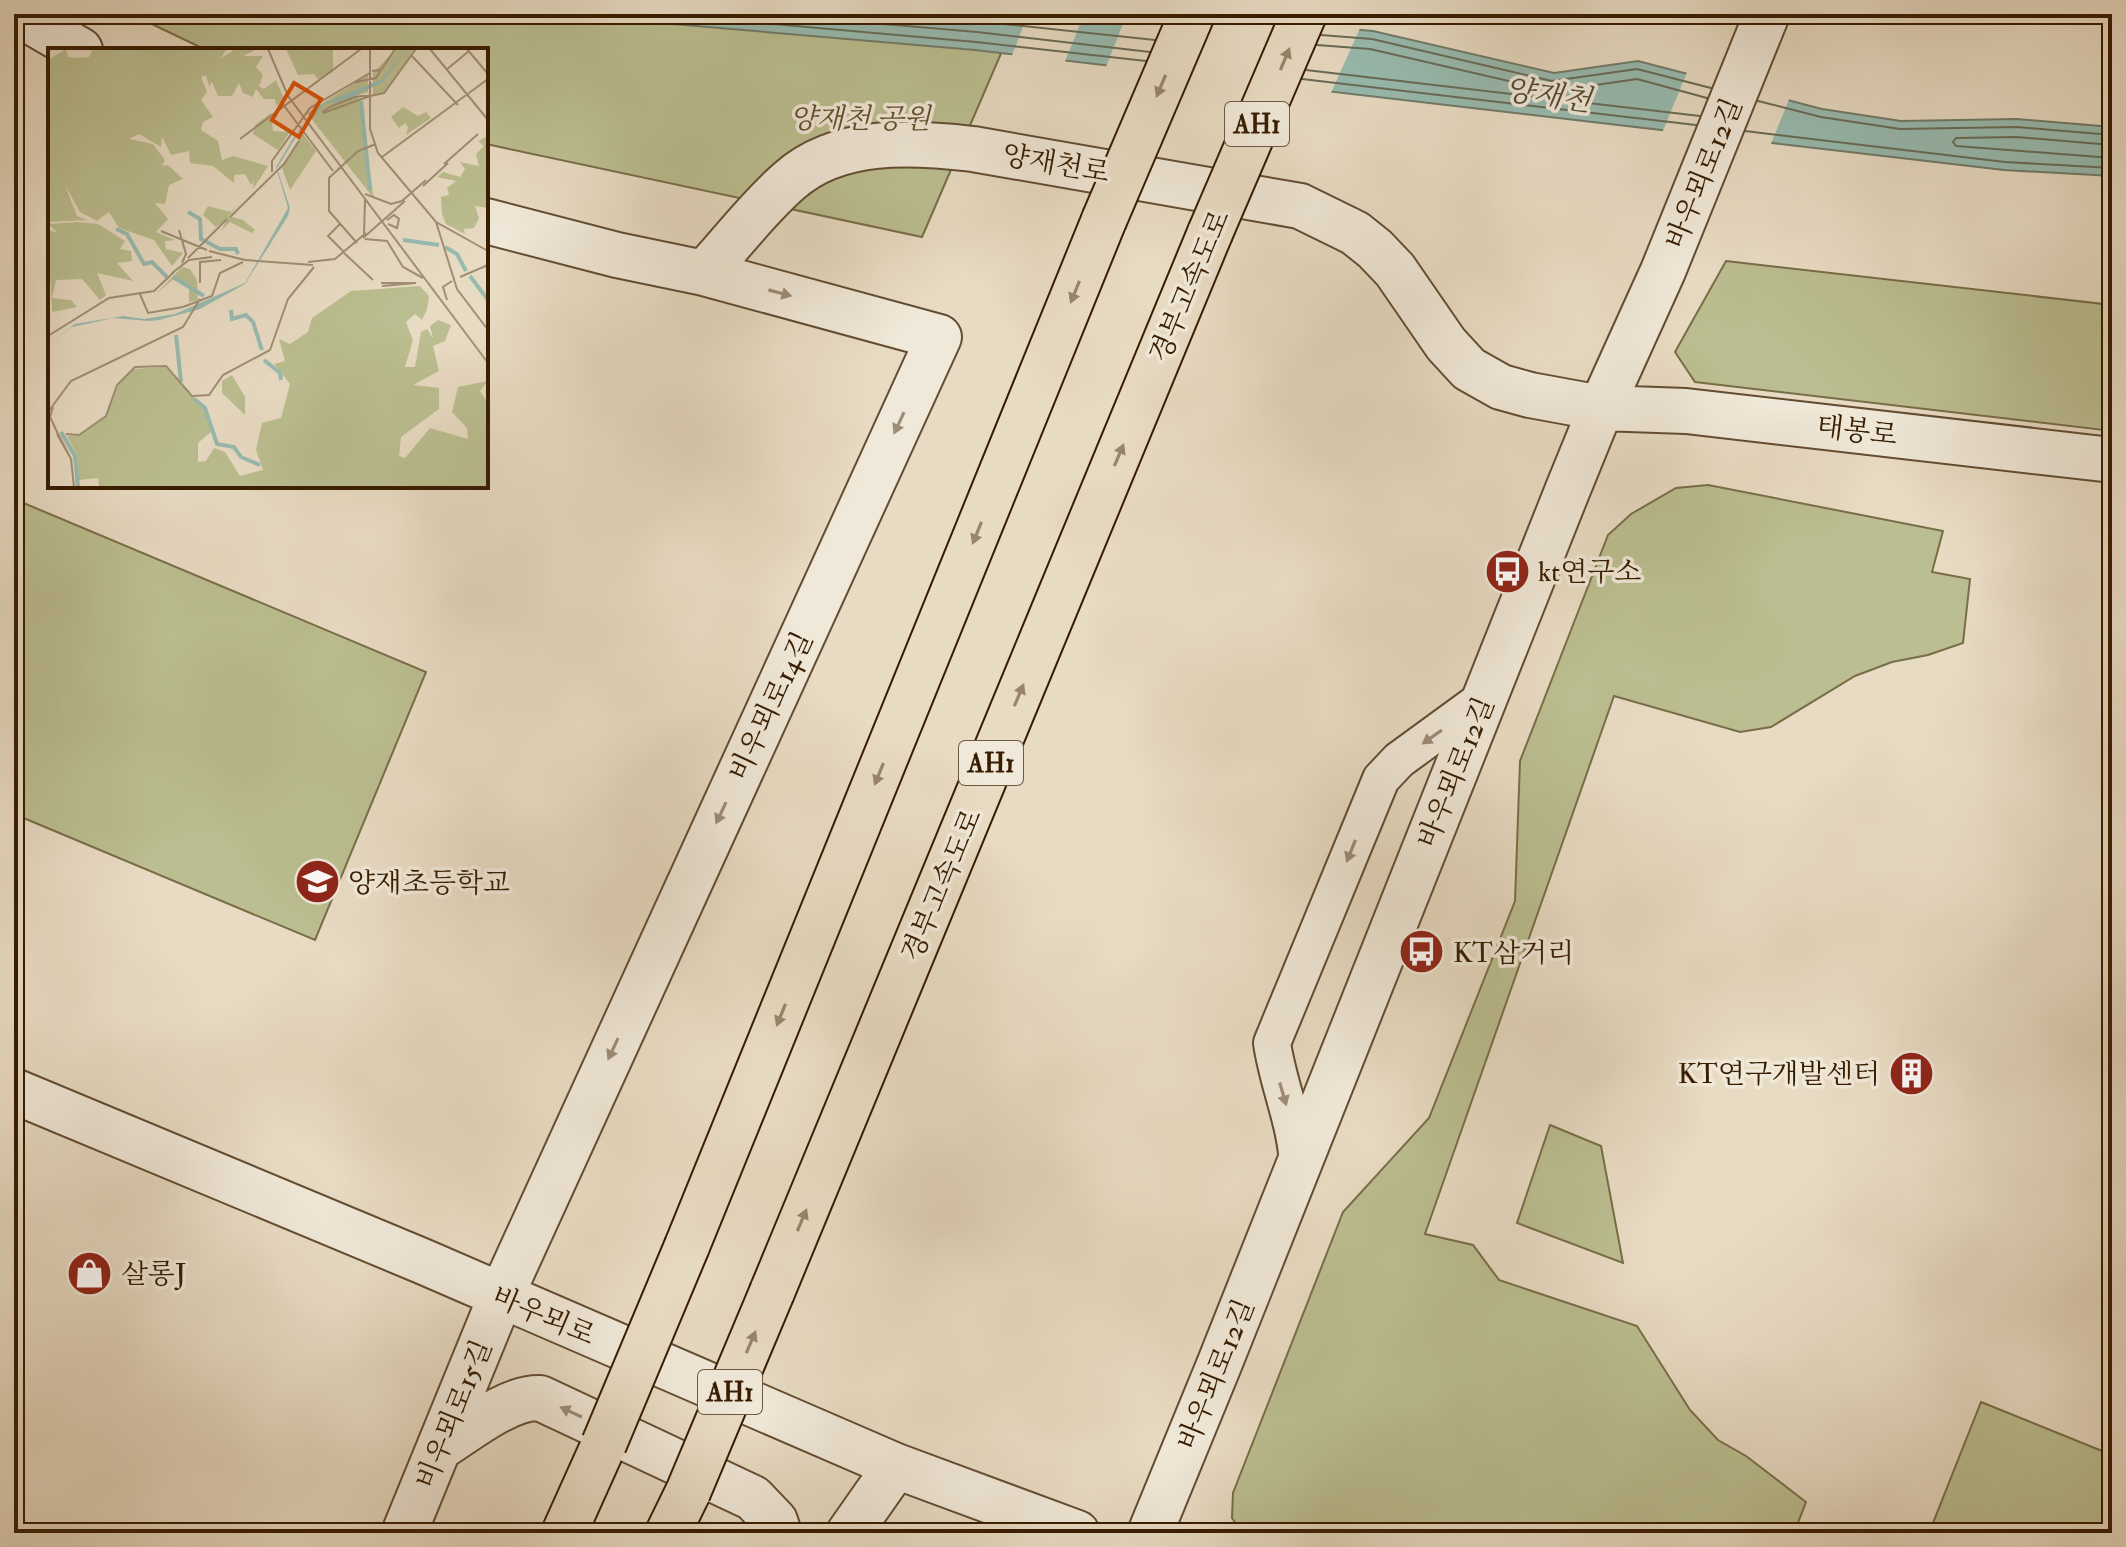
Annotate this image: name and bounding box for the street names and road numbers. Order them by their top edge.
street label: 바우뫼로12길 [1658,93,1750,254]
road number: AH1 [1225,102,1289,146]
street label: 양재천로 [999,138,1112,191]
street label: 경부고속도로 [1143,205,1238,368]
street label: 태봉로 [1814,409,1899,454]
street label: 비우뫼로14길 [722,627,821,787]
street label: 바우뫼로12길 [1410,692,1502,853]
road number: AH1 [959,741,1023,785]
street label: 경부고속도로 [895,804,990,967]
street label: 바우뫼로 [487,1279,600,1354]
street label: 바우뫼로12길 [1170,1294,1262,1455]
street label: 비우뫼로15길 [409,1335,500,1494]
road number: AH1 [698,1370,762,1414]

